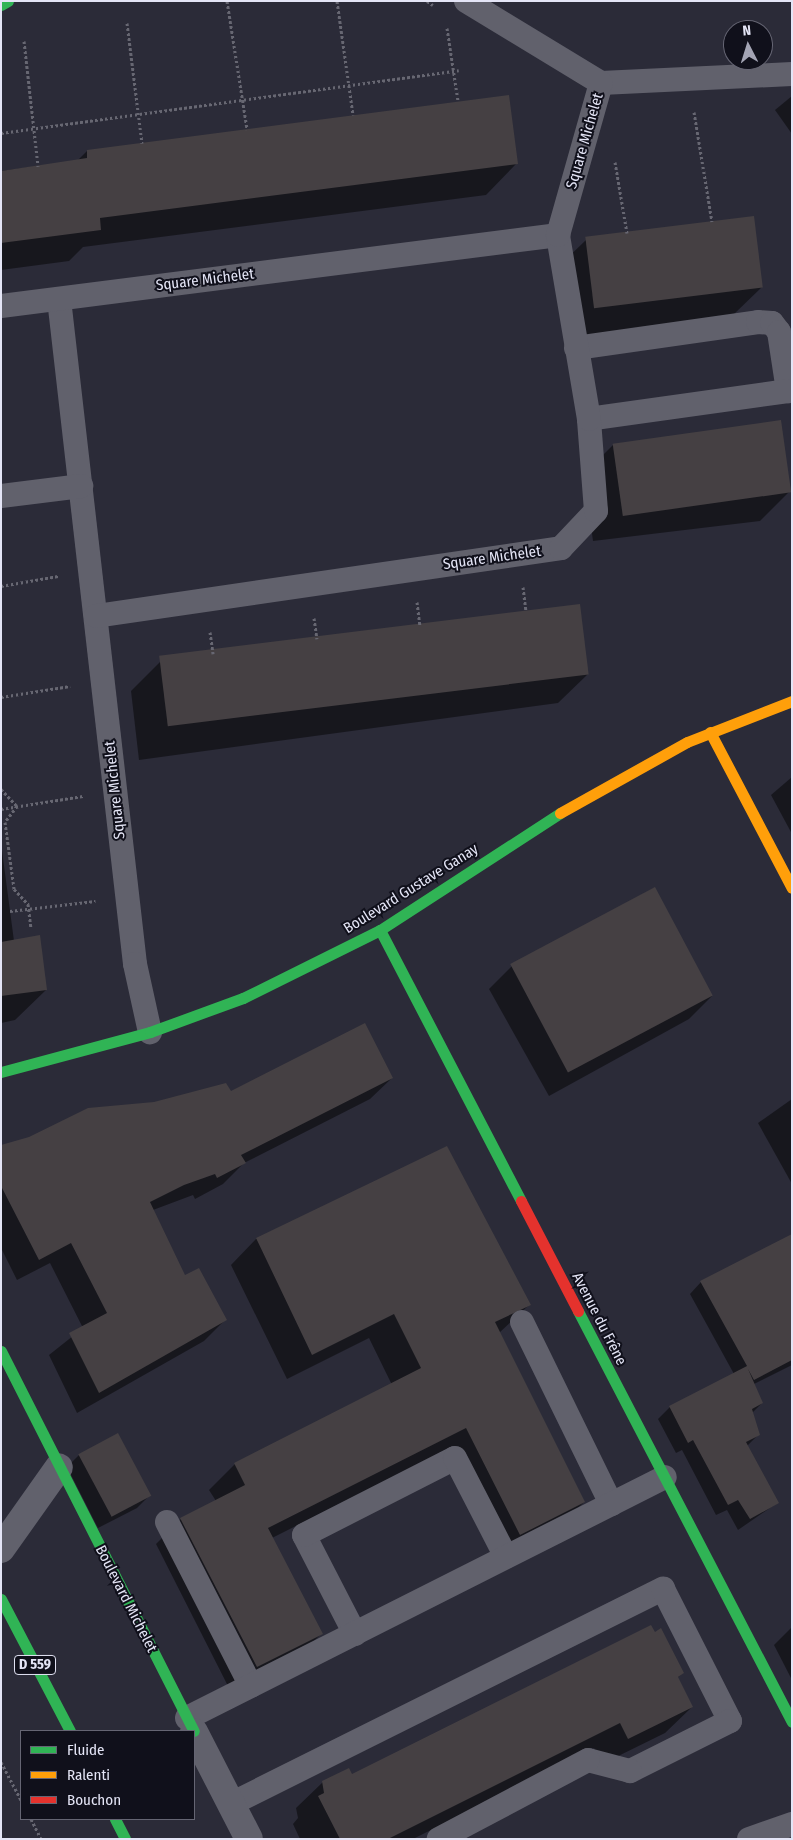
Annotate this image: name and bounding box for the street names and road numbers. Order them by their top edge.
street label: Square Michelet [563,91,607,191]
street label: Square Michelet [155,265,255,295]
street label: Square Michelet [442,542,542,574]
street label: Square Michelet [101,740,129,840]
street label: Boulevard Gustave Ganay [340,840,482,938]
street label: Avenue du Frêne [568,1270,630,1368]
street label: Boulevard Michelet [91,1542,161,1656]
road number: D 559 [14,1654,56,1676]

